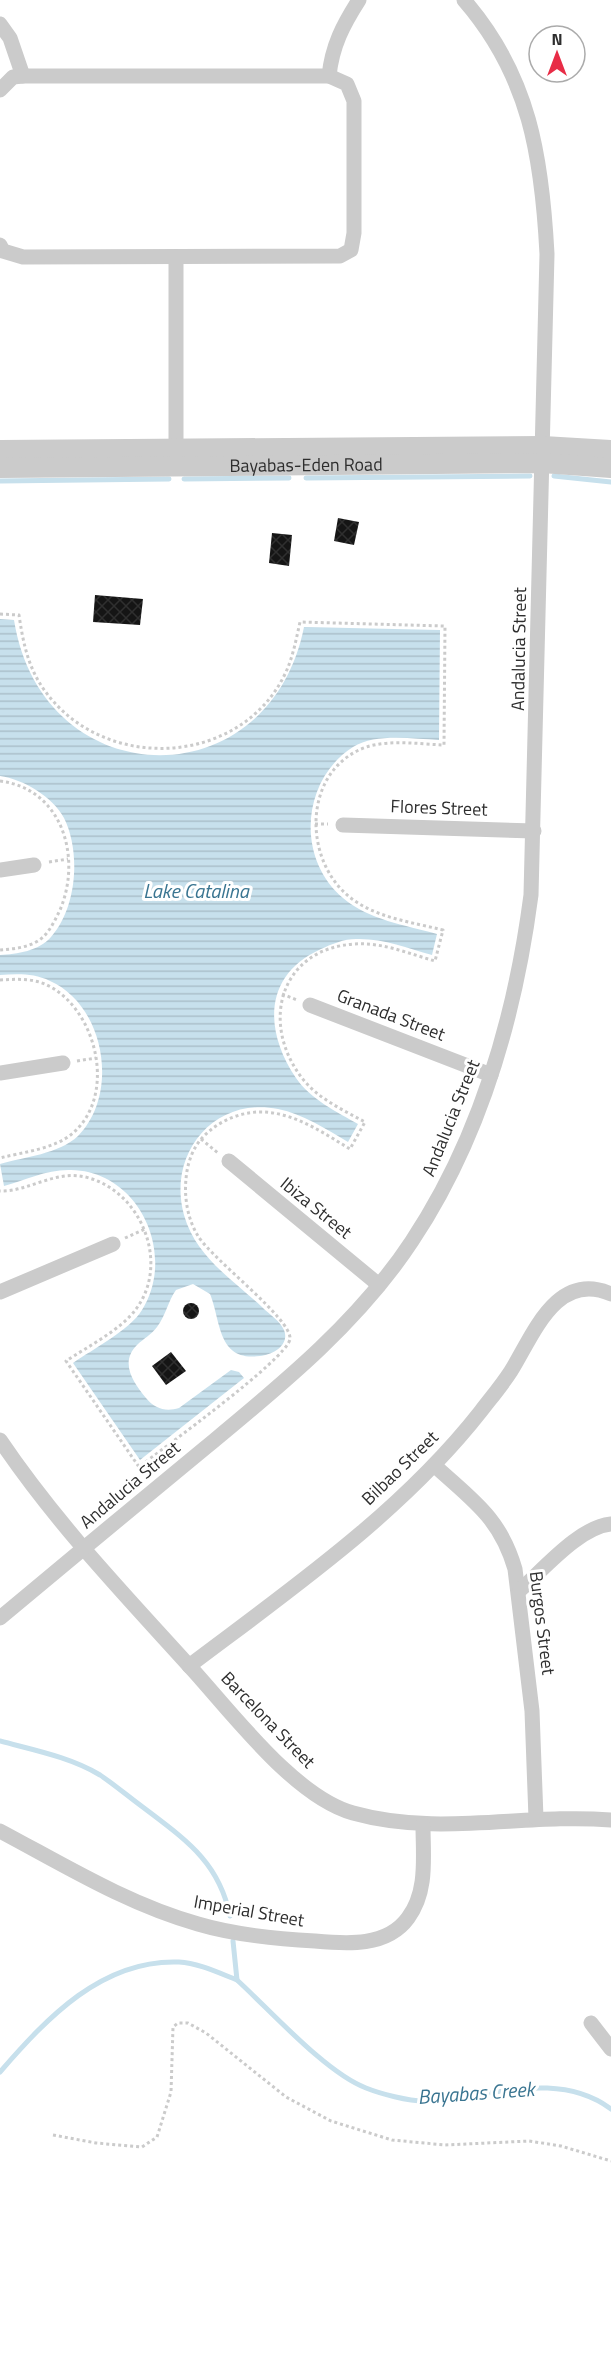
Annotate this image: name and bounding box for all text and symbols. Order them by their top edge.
north arrow [527,24,587,84]
text: N [551,27,563,51]
street label: Bayabas-Eden Road [229,450,383,479]
street label: Andalucia Street [504,586,533,711]
street label: Flores Street [390,792,489,823]
water label: Lake Catalina [143,875,250,906]
street label: Granada Street [333,982,450,1048]
street label: Andalucia Street [415,1055,486,1180]
street label: Ibiza Street [275,1170,359,1245]
street label: Bilbao Street [355,1424,445,1511]
street label: Andalucia Street [74,1434,186,1535]
street label: Burgos Street [523,1570,562,1677]
street label: Barcelona Street [215,1665,322,1775]
street label: Imperial Street [192,1888,307,1934]
water label: Bayabas Creek [417,2073,537,2112]

